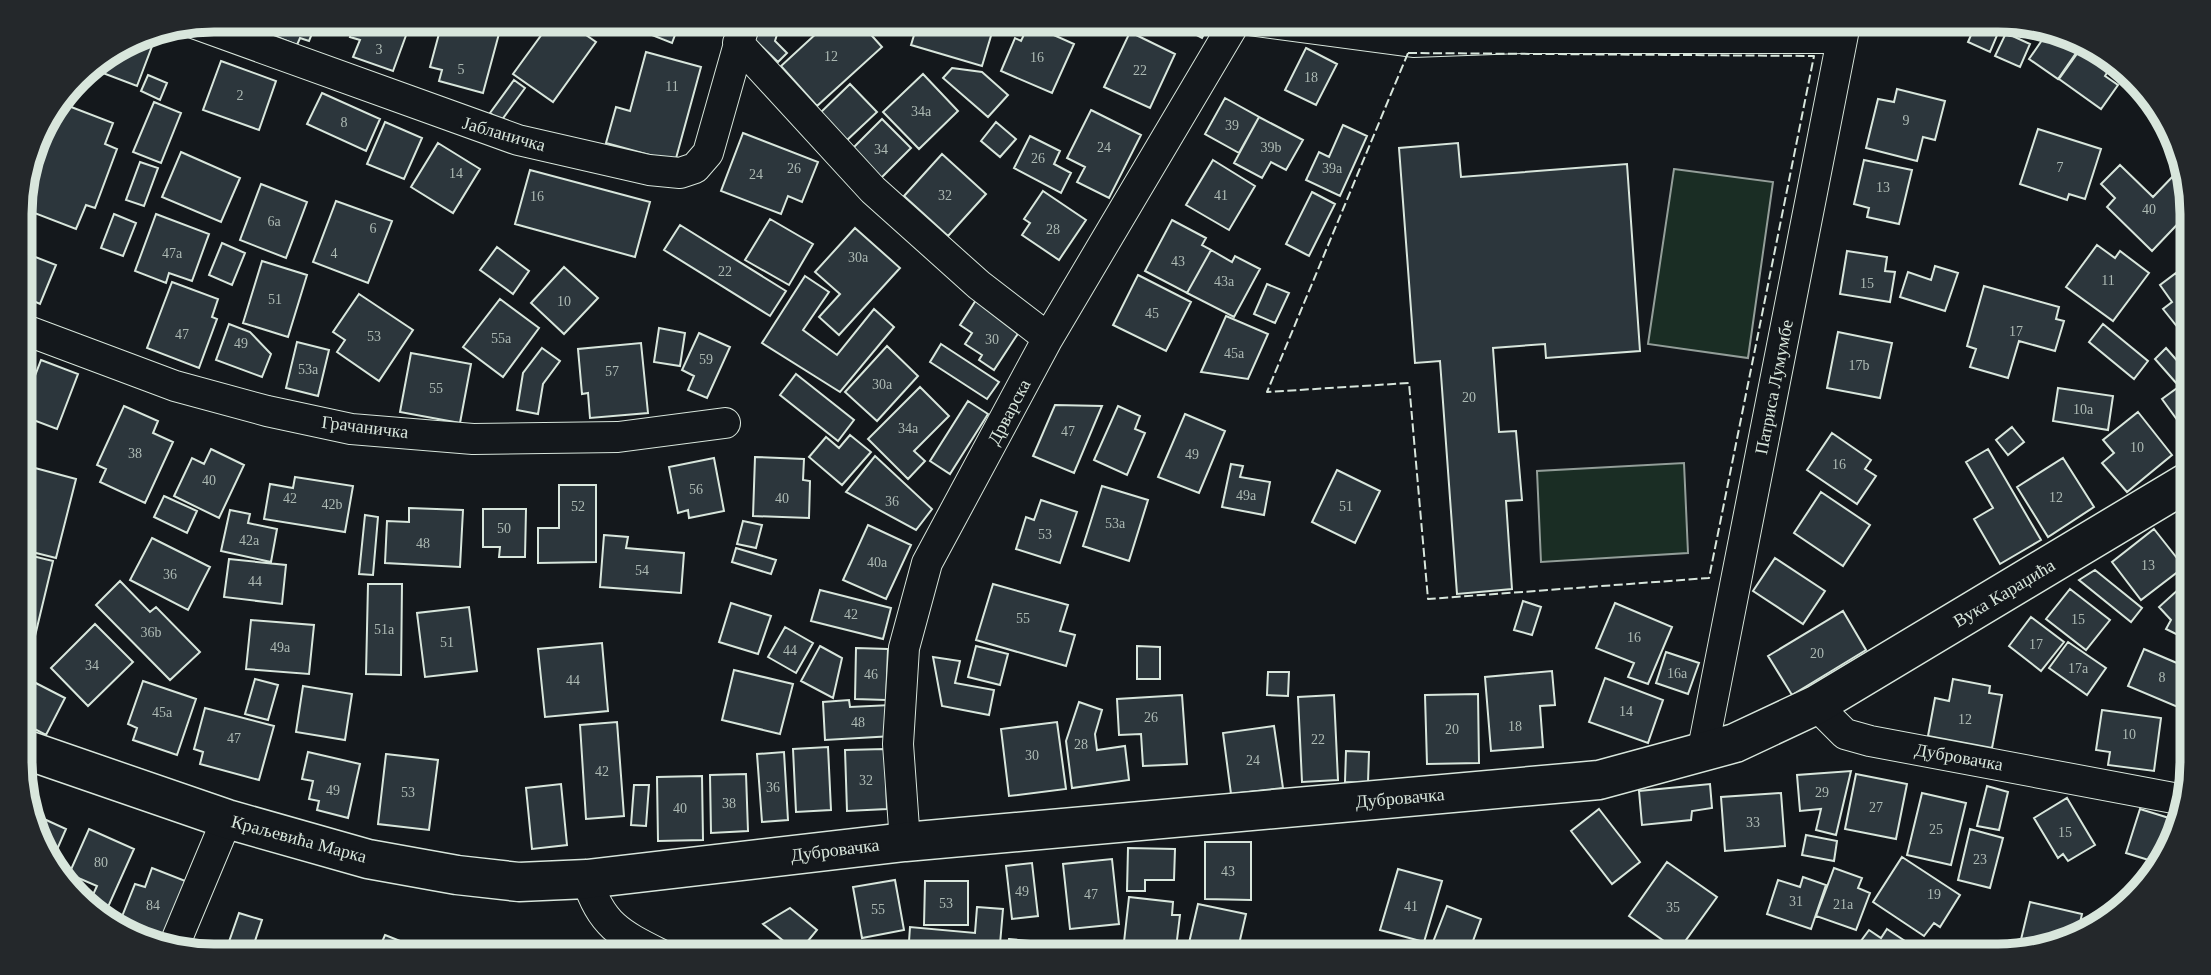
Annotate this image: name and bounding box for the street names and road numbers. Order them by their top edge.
street label: Јабланичка [460,113,548,155]
street label: Патриса Лумумбе [1751,318,1797,456]
street label: Дрварска [984,376,1034,448]
street label: Грачаничка [320,412,410,442]
street label: Вука Караџића [1950,555,2058,631]
street label: Дубровачка [1913,739,2005,775]
street label: Дубровачка [1355,784,1445,812]
street label: Краљевића Марка [229,811,369,867]
street label: Дубровачка [789,835,881,865]

